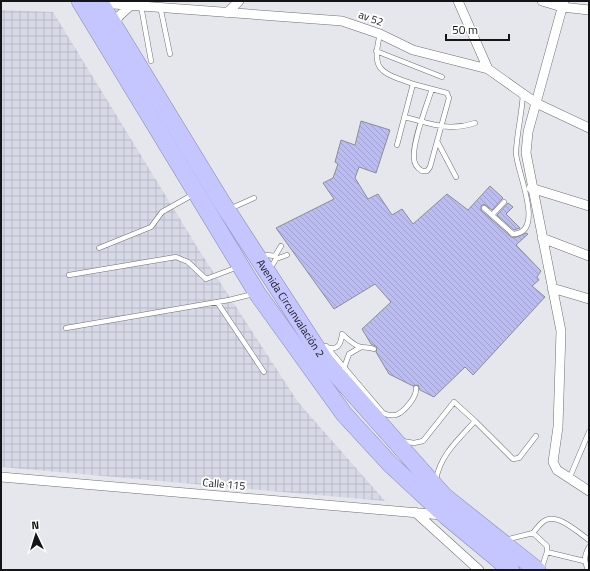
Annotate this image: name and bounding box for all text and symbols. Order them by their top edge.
street label: av 52 [356,6,386,30]
scale bar [446,16,509,42]
text: 50 m [452,20,478,39]
street label: Avenida Circunvalación 2 [253,256,328,360]
street label: Calle 115 [202,474,246,494]
north arrow [16,515,56,555]
text: N [31,517,40,533]

